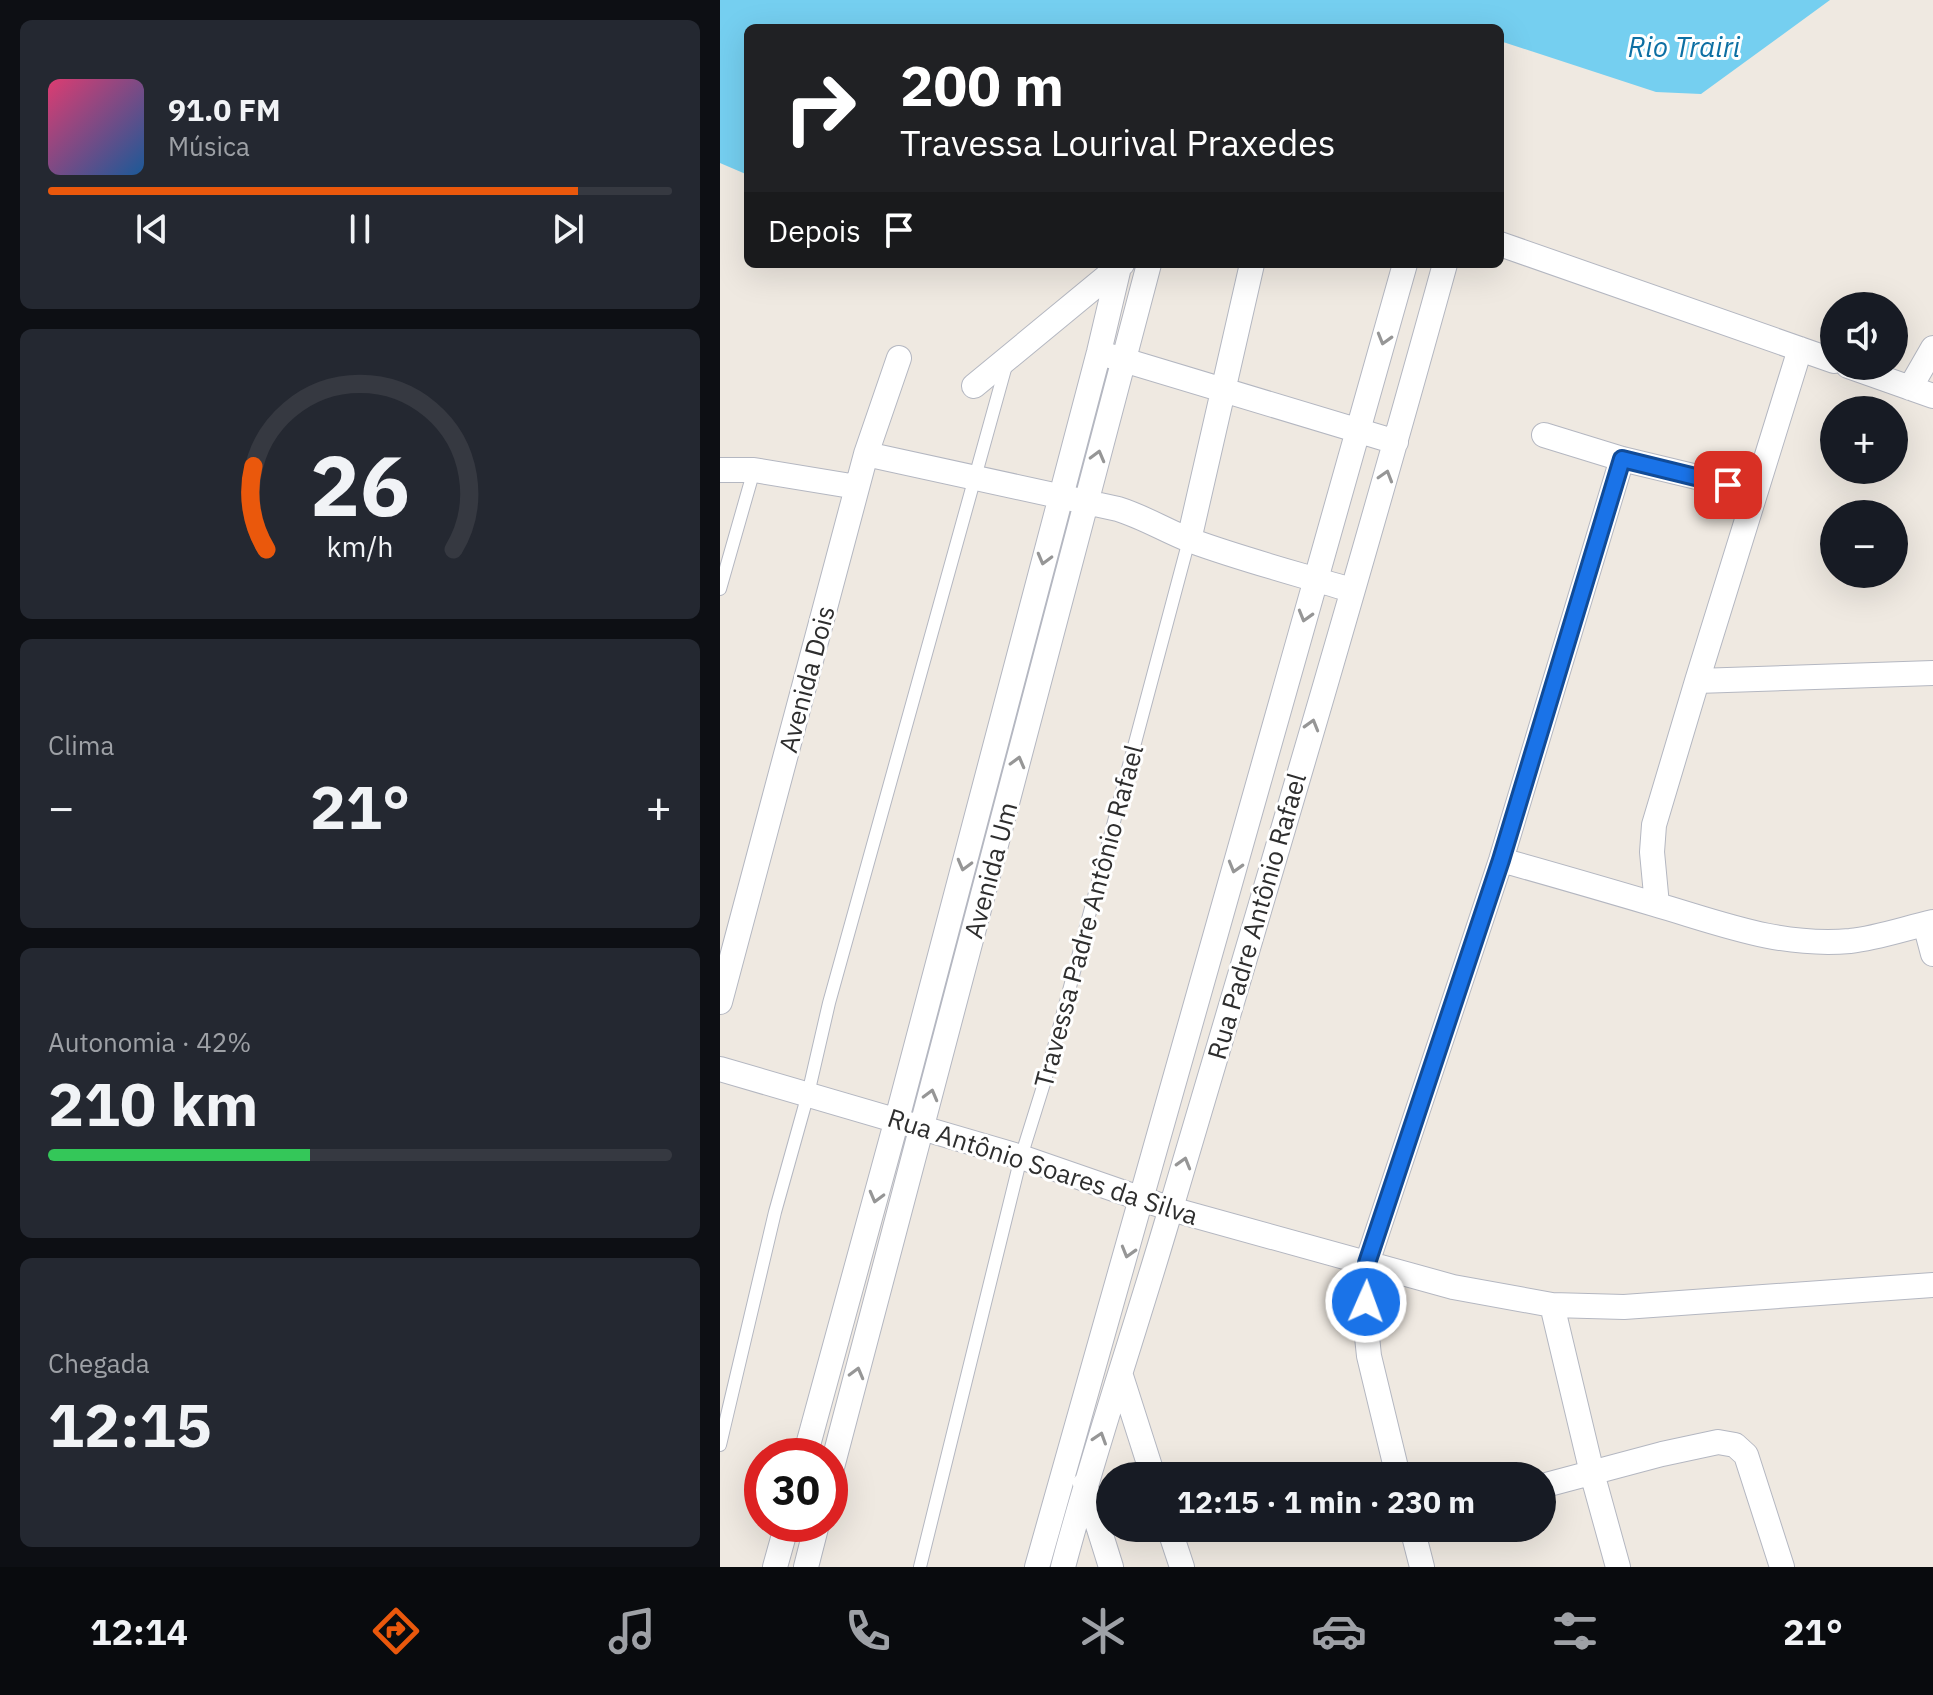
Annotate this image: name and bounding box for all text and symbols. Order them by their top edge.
water label: Rio Trairi [1628,28,1741,65]
text: 200 m [900,49,1064,121]
icon: right [768,56,872,160]
text: 91.0 FM [168,90,281,129]
text: Travessa Lourival Praxedes [900,119,1336,166]
text: Música [168,129,250,163]
icon: previous [130,207,174,251]
icon: pause [338,207,382,251]
icon: next [546,207,590,251]
icon: arrive [877,208,921,252]
text: Depois [768,211,861,250]
map controls [1820,292,1908,588]
button: sound [1820,292,1908,380]
one-way arrow [1377,332,1393,346]
button: + [1820,396,1908,484]
text: 26 [310,431,410,539]
one-way arrow [1088,449,1105,463]
pin [1694,451,1762,519]
icon: arrive [1706,463,1750,507]
one-way arrow [1377,469,1393,483]
button: − [1820,500,1908,588]
text: km/h [326,528,394,565]
one-way arrow [1036,552,1053,566]
street label: Avenida Dois [770,602,842,756]
one-way arrow [1298,609,1314,623]
one-way arrow [1303,719,1319,733]
text: Clima [48,728,114,762]
street label: Travessa Padre Antônio Rafael [1026,741,1150,1091]
one-way arrow [1008,755,1025,769]
text: 21° [310,767,410,846]
street label: Rua Padre Antônio Rafael [1199,769,1313,1063]
text: − [48,778,74,835]
text: + [646,778,672,835]
street label: Avenida Um [956,798,1024,942]
one-way arrow [956,857,973,871]
one-way arrow [1228,859,1245,873]
text: Autonomia · 42% [48,1025,251,1059]
text: 210 km [48,1064,258,1143]
one-way arrow [922,1088,939,1102]
street label: Rua Antônio Soares da Silva [883,1100,1203,1232]
one-way arrow [1175,1157,1191,1170]
one-way arrow [868,1190,885,1204]
one-way arrow [1120,1244,1137,1258]
position arrow [1324,1260,1408,1344]
text: Chegada [48,1346,150,1380]
one-way arrow [848,1366,865,1380]
text: 12:15 [48,1385,212,1464]
one-way arrow [1091,1432,1107,1446]
speed limit sign: 30 [744,1438,848,1542]
text: 12:15 · 1 min · 230 m [1177,1482,1475,1521]
icon: directions [368,1603,424,1659]
icon: music [604,1603,660,1659]
icon: phone [840,1603,896,1659]
icon: climate [1075,1603,1131,1659]
icon: car [1311,1603,1367,1659]
icon: filters [1547,1603,1603,1659]
text: 12:14 [90,1608,188,1655]
text: 21° [1783,1608,1843,1655]

